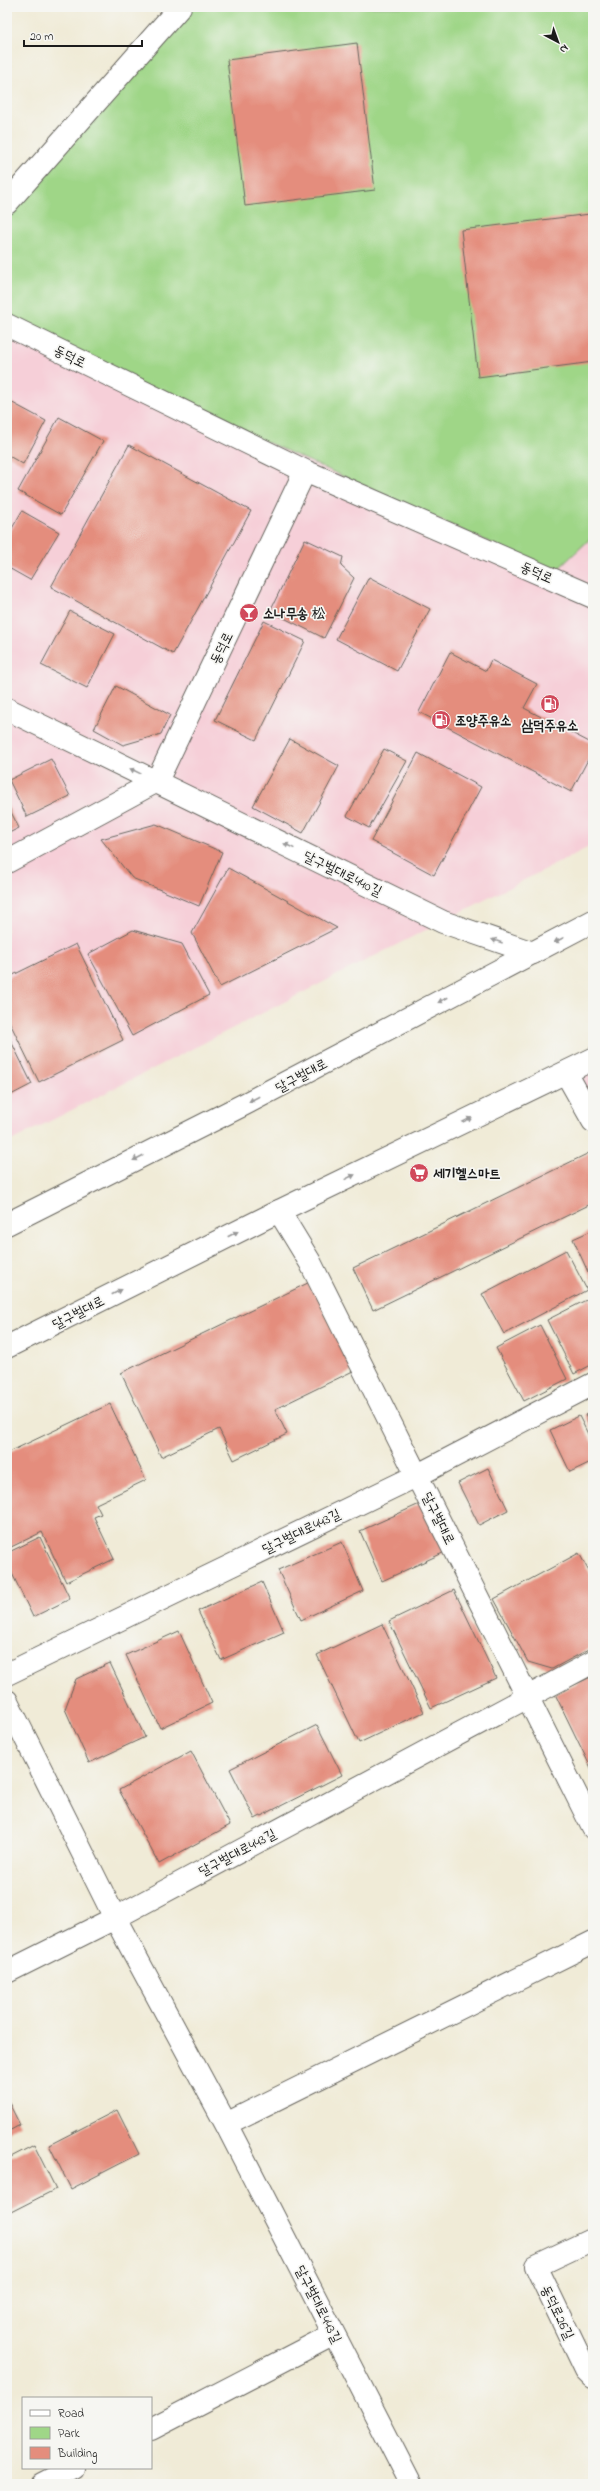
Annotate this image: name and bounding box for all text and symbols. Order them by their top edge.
scale bar [24,22,142,48]
north arrow [538,22,578,62]
text: 20 m [30,28,53,46]
text: N [556,40,572,57]
street label: 동덕로 [50,341,89,374]
street label: 동덕로 [517,557,556,590]
bar icon: 소나무송 松 [238,602,260,624]
place label: 소나무송 松 [263,604,326,625]
street label: 동덕로 [206,629,239,668]
fuel station icon: 삼덕주유소 [539,693,561,715]
fuel station icon: 조양주유소 [430,709,452,731]
place label: 조양주유소 [455,711,511,732]
place label: 삼덕주유소 [521,716,578,737]
one-way arrow [129,768,141,774]
one-way arrow [284,843,295,850]
street label: 달구벌대로440길 [299,846,386,903]
one-way arrow [490,937,502,943]
one-way arrow [553,937,564,943]
one-way arrow [438,997,449,1004]
street label: 달구벌대로 [272,1054,332,1099]
one-way arrow [248,1096,260,1103]
one-way arrow [461,1117,473,1123]
one-way arrow [132,1155,144,1161]
supermarket icon: 세기헬스마트 [408,1162,430,1184]
place label: 세기헬스마트 [433,1164,501,1185]
one-way arrow [344,1174,356,1180]
one-way arrow [227,1231,239,1237]
one-way arrow [111,1289,123,1295]
street label: 달구벌대로 [49,1291,109,1335]
street label: 달구벌대로 [416,1489,459,1549]
street label: 달구벌대로443길 [259,1504,345,1560]
street label: 달구벌대로443길 [195,1824,281,1883]
street label: 달구벌대로443길 [289,2262,347,2348]
street label: 동덕로26길 [534,2282,579,2344]
legend [22,2397,152,2469]
text: Road [58,2405,84,2423]
text: Park [58,2425,80,2443]
text: Building [57,2445,97,2464]

